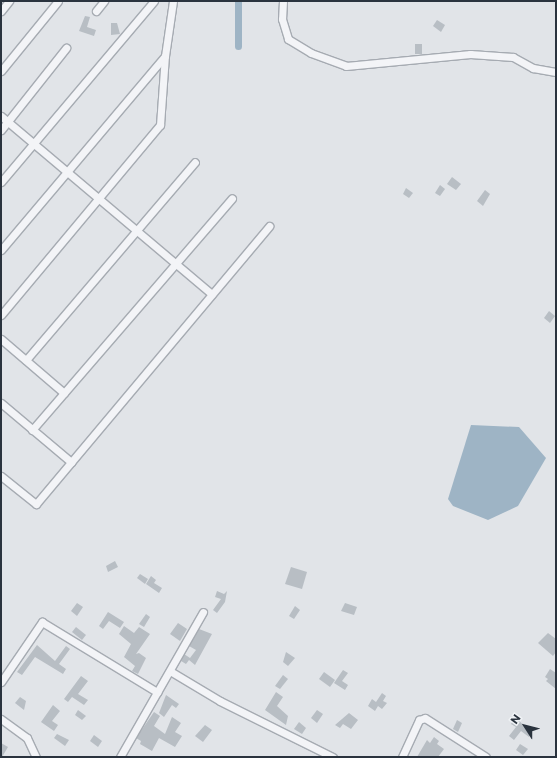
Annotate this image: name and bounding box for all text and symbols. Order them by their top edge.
north arrow [505,706,545,746]
text: N [507,711,524,727]

